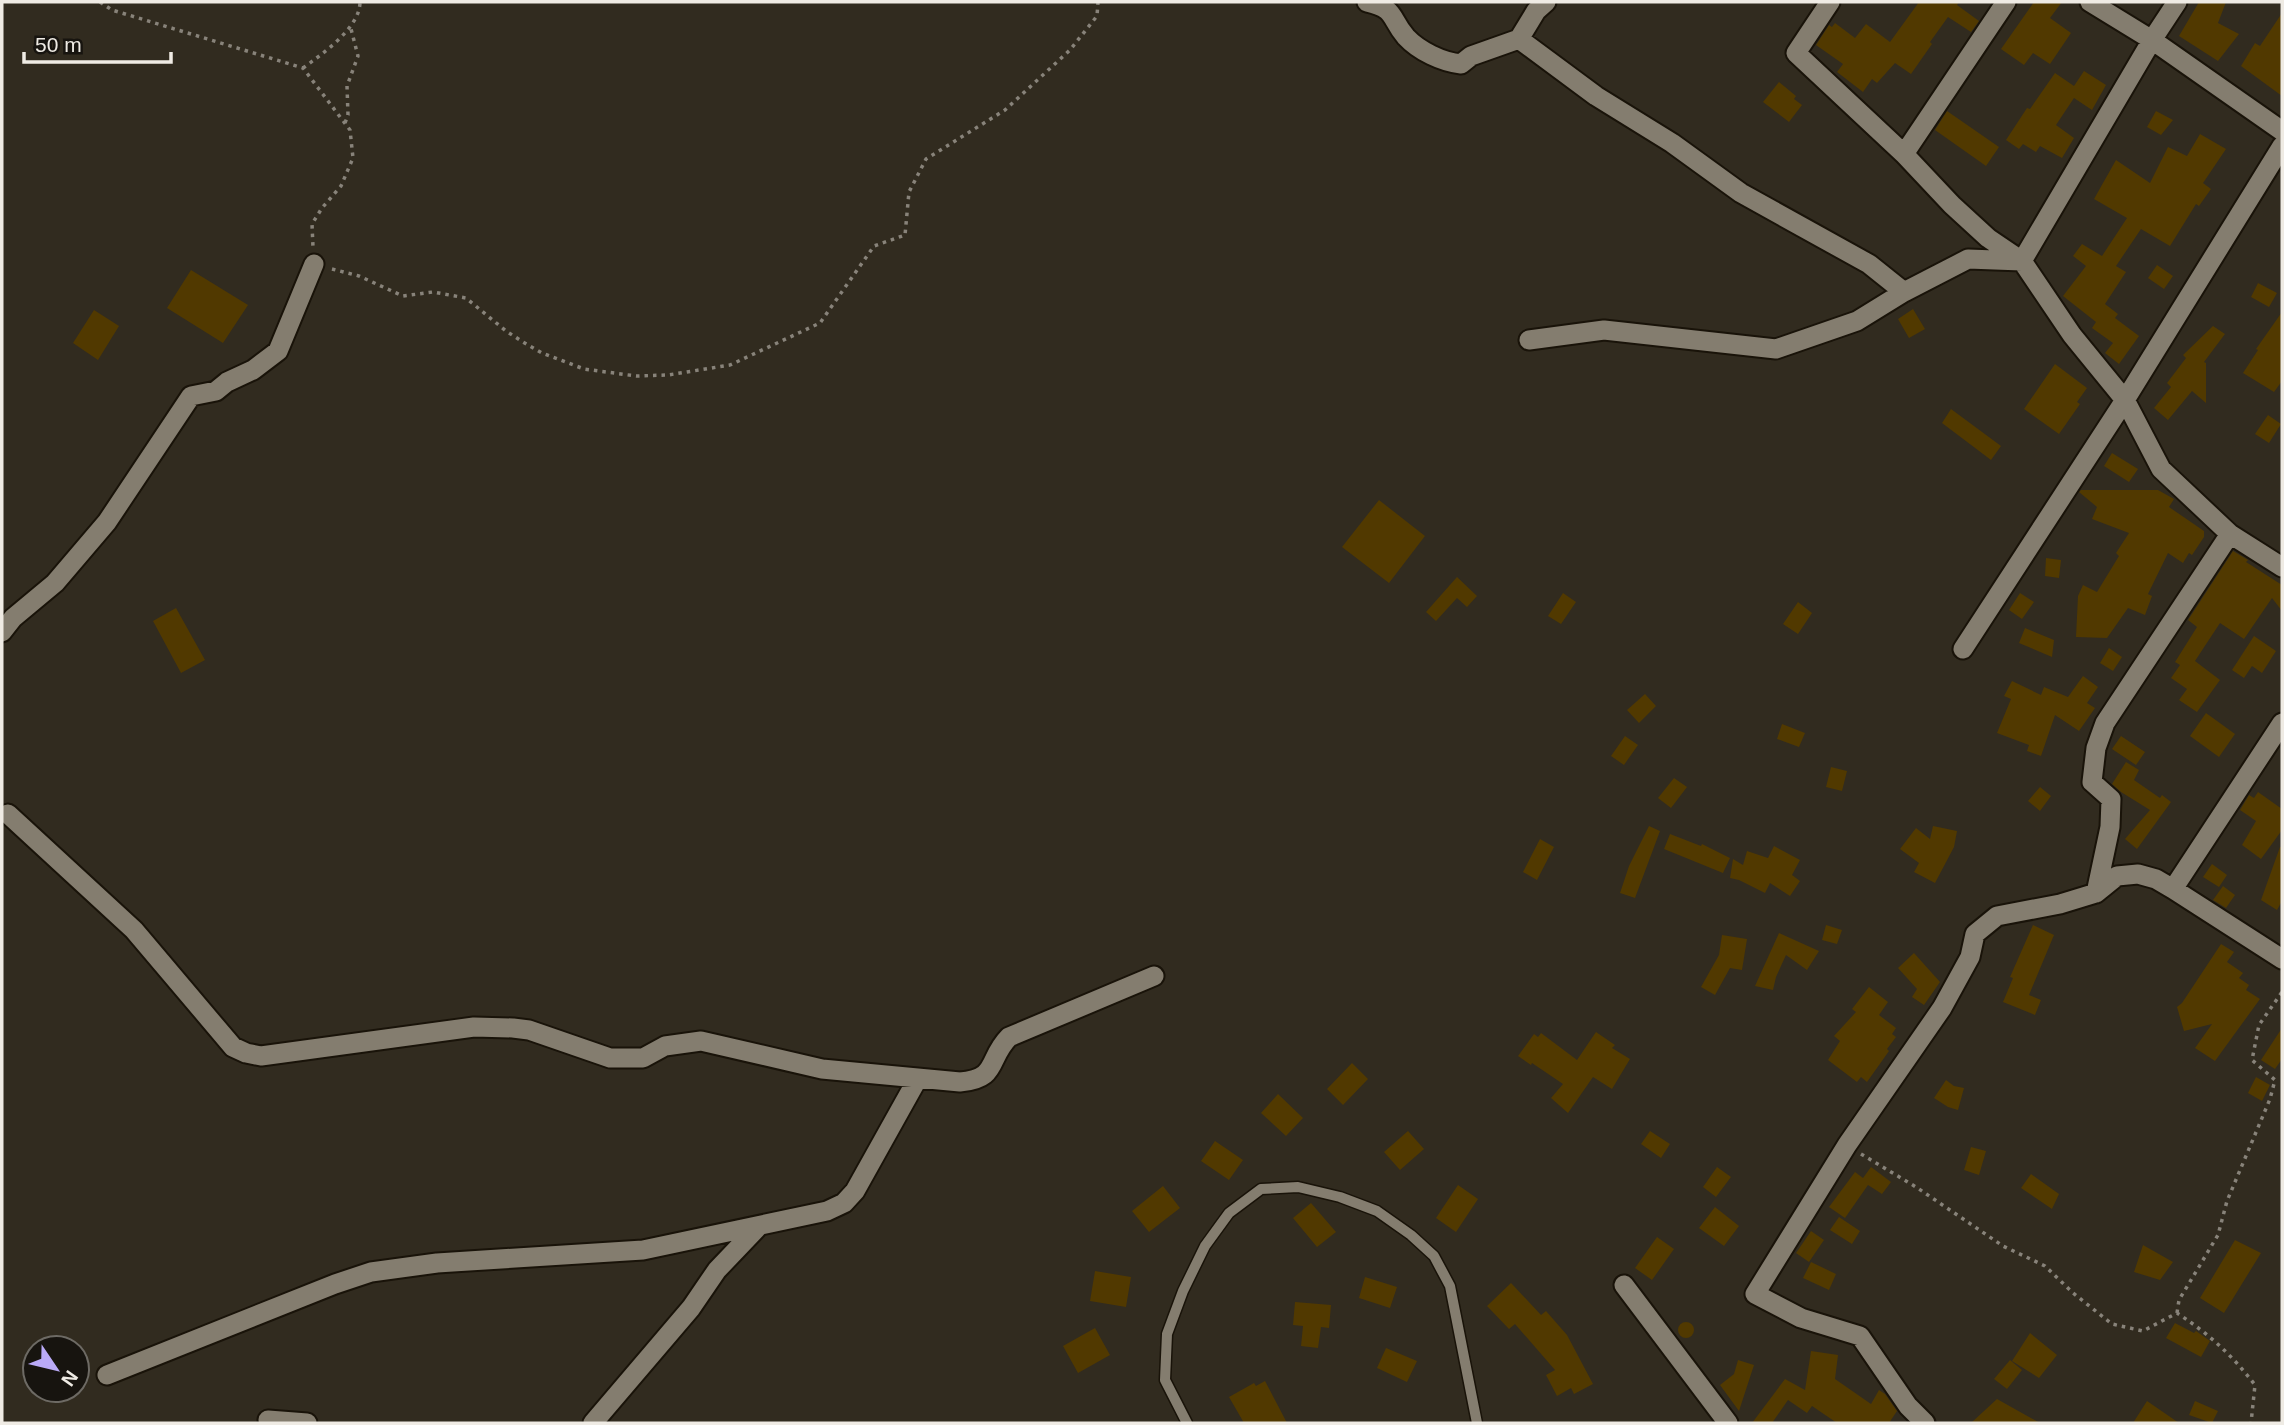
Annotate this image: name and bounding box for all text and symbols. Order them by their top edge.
scale bar [24,21,172,65]
text: 50 m [35,33,82,56]
north arrow [21,1334,91,1404]
text: N [57,1367,82,1390]

